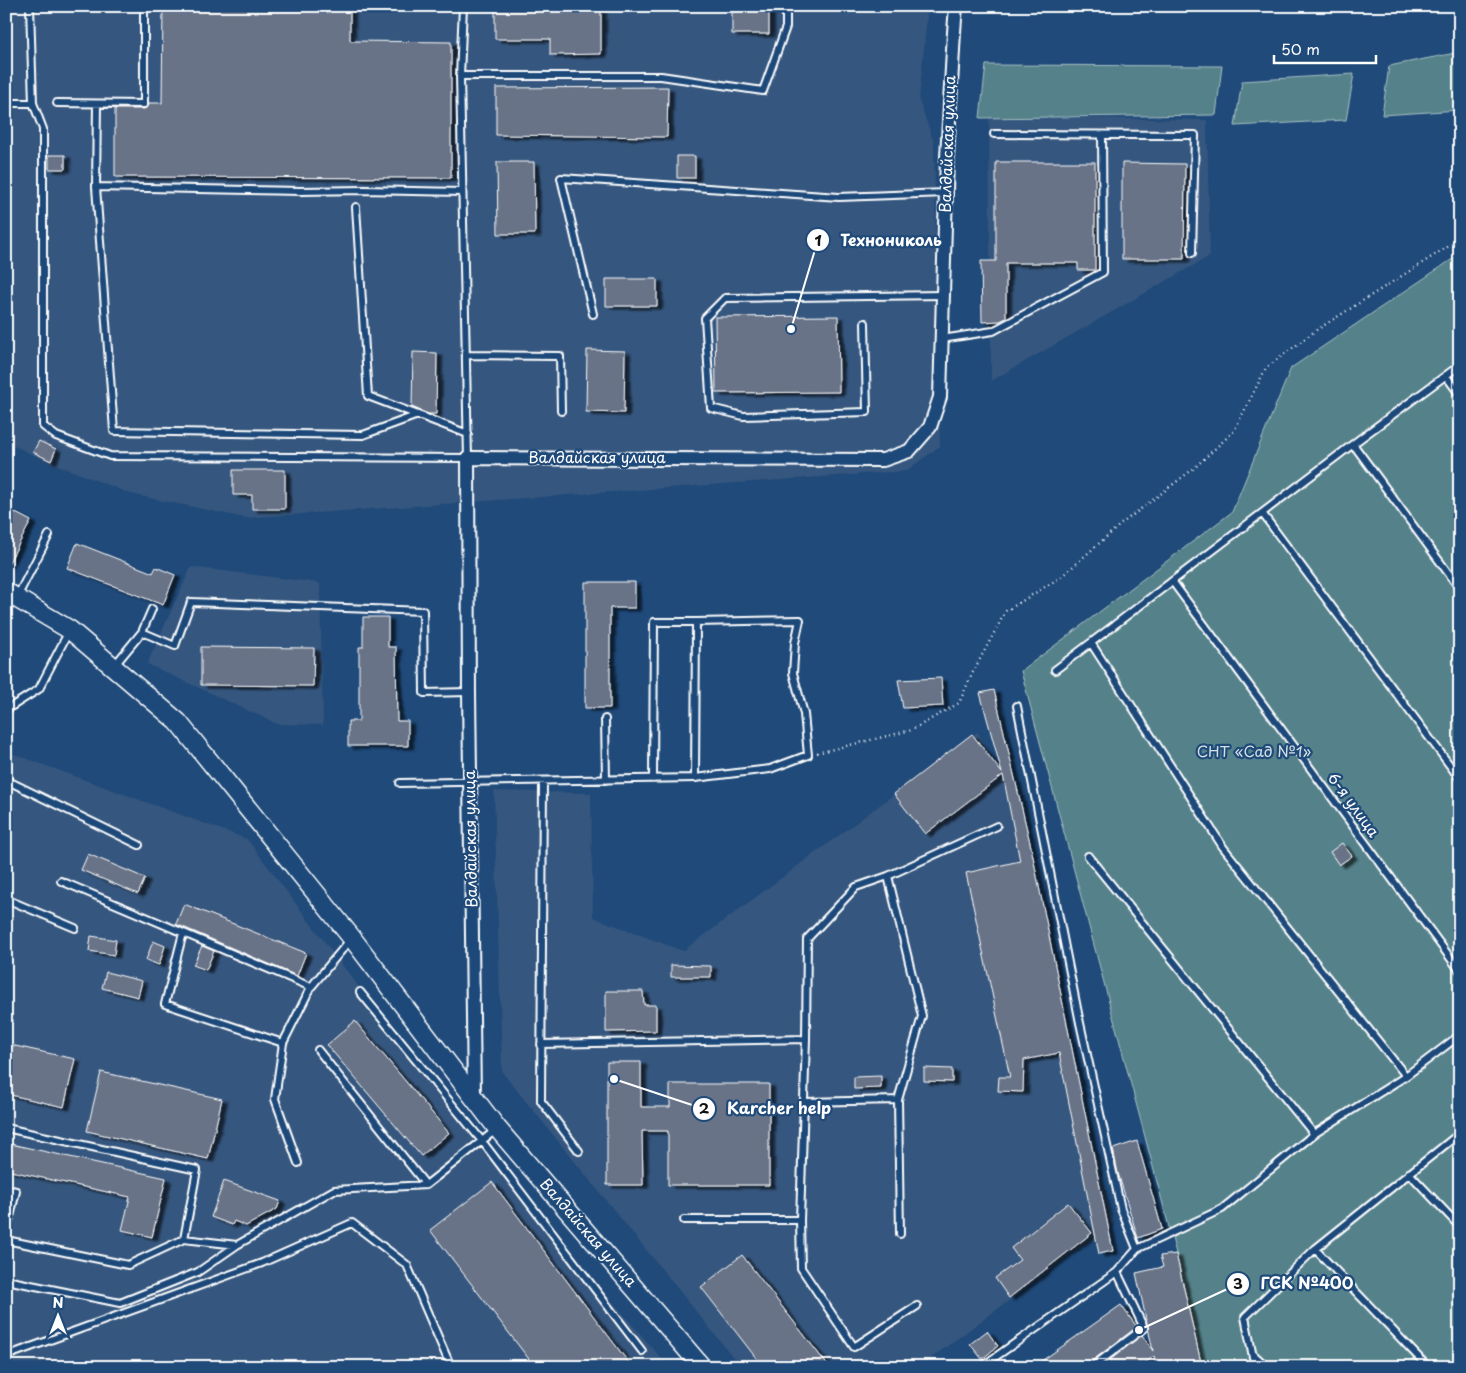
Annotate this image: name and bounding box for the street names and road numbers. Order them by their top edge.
street label: Валдайская улица [933,74,960,213]
street label: Валдайская улица [528,445,666,468]
street label: 6-я улица [1323,767,1386,842]
street label: Валдайская улица [457,770,482,908]
street label: Валдайская улица [535,1173,643,1292]

